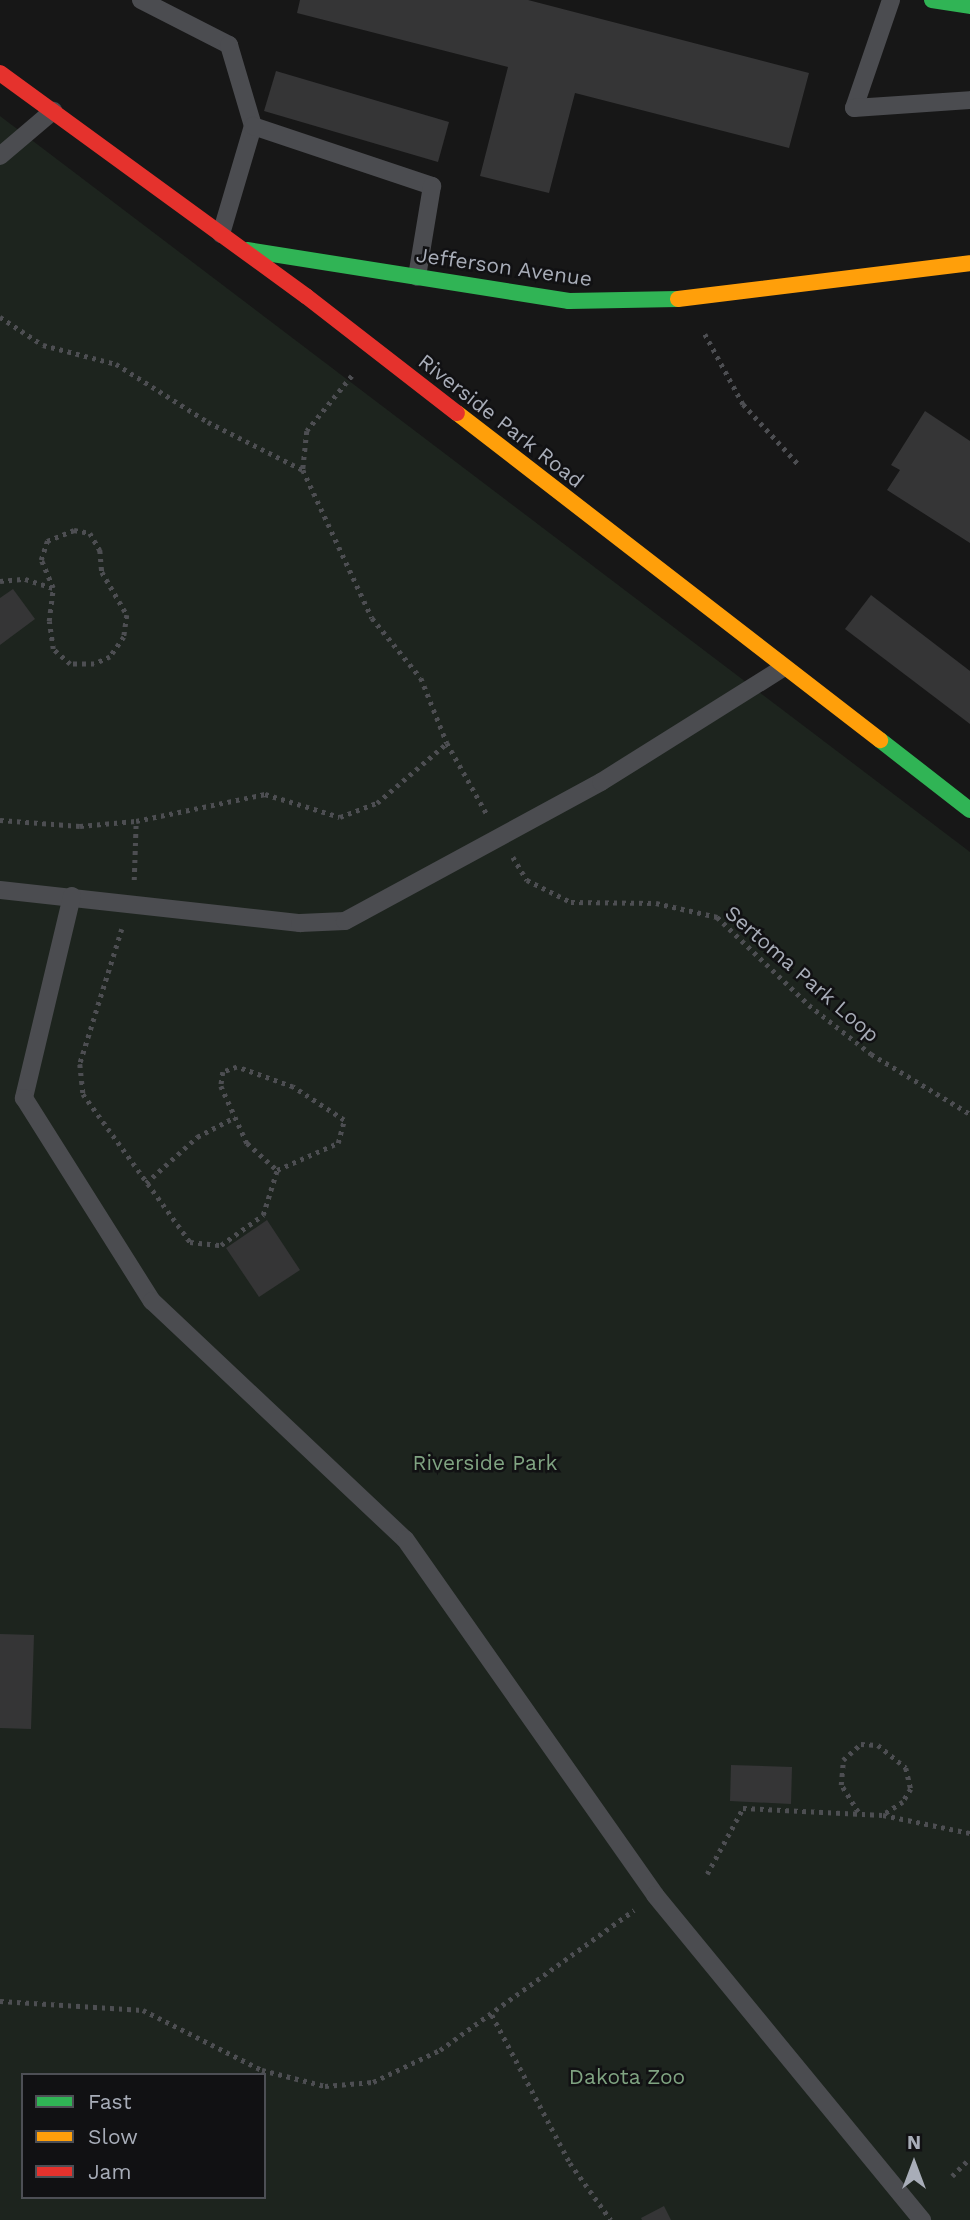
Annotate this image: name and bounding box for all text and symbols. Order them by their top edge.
street label: Jefferson Avenue [414,242,594,292]
street label: Riverside Park Road [413,348,589,494]
street label: Sertoma Park Loop [719,900,885,1048]
park label: Riverside Park [413,1450,557,1476]
park label: Dakota Zoo [569,2064,685,2090]
legend [21,2073,266,2199]
text: Fast [88,2089,132,2114]
text: Slow [88,2124,138,2149]
north arrow [879,2129,949,2199]
text: N [907,2131,921,2154]
text: Jam [88,2159,131,2184]

